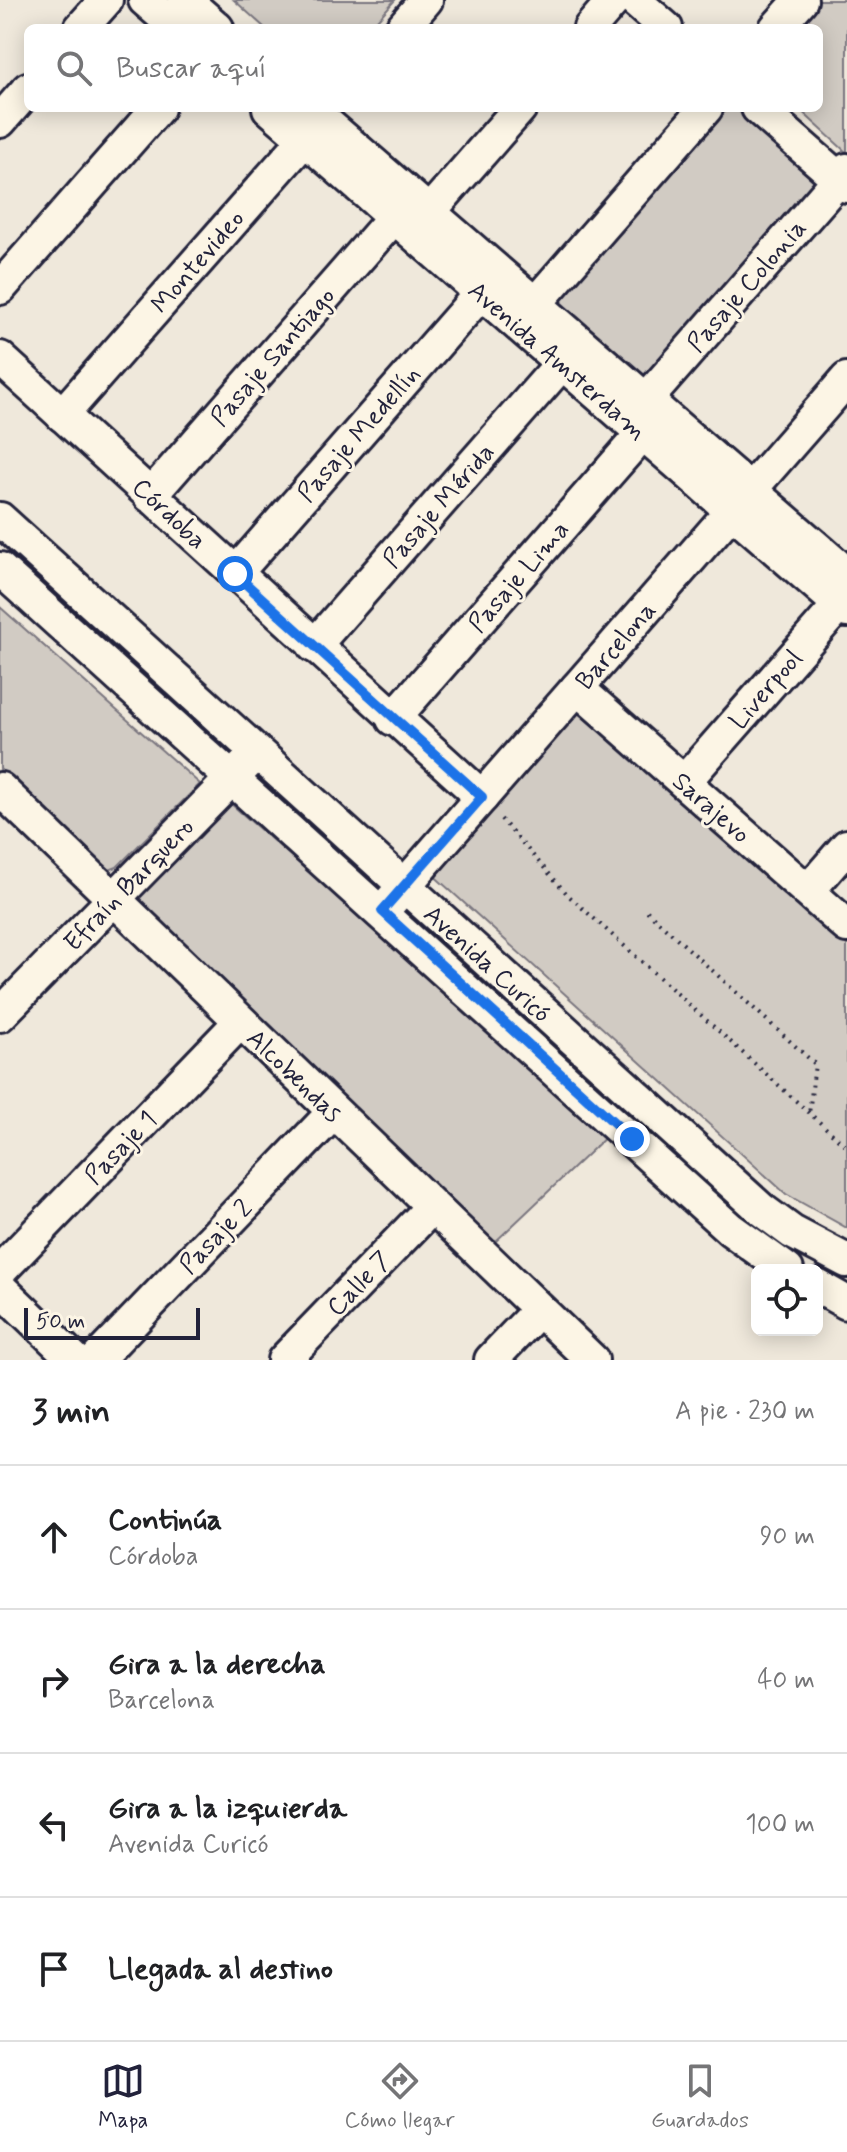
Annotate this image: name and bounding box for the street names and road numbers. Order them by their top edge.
street label: Montevideo [144,203,253,321]
street label: Pasaje Colonia [680,212,815,360]
street label: Avenida Amsterdam [460,274,653,449]
street label: Pasaje Santiago [204,280,343,434]
street label: Pasaje Medellín [290,359,429,510]
street label: Pasaje Mérida [376,437,503,576]
street label: Córdoba [124,471,213,558]
street label: Pasaje Lima [461,514,578,641]
street label: Barcelona [569,595,664,698]
street label: Liverpool [722,643,811,738]
street label: Sarajevo [664,765,757,852]
street label: Efraín Barquero [57,811,202,960]
street label: Avenida Curicó [416,898,558,1031]
street label: Alcobendas [238,1022,349,1131]
street label: Pasaje 1 [78,1104,165,1193]
street label: Pasaje 2 [172,1192,261,1282]
street label: Calle 7 [320,1244,399,1325]

